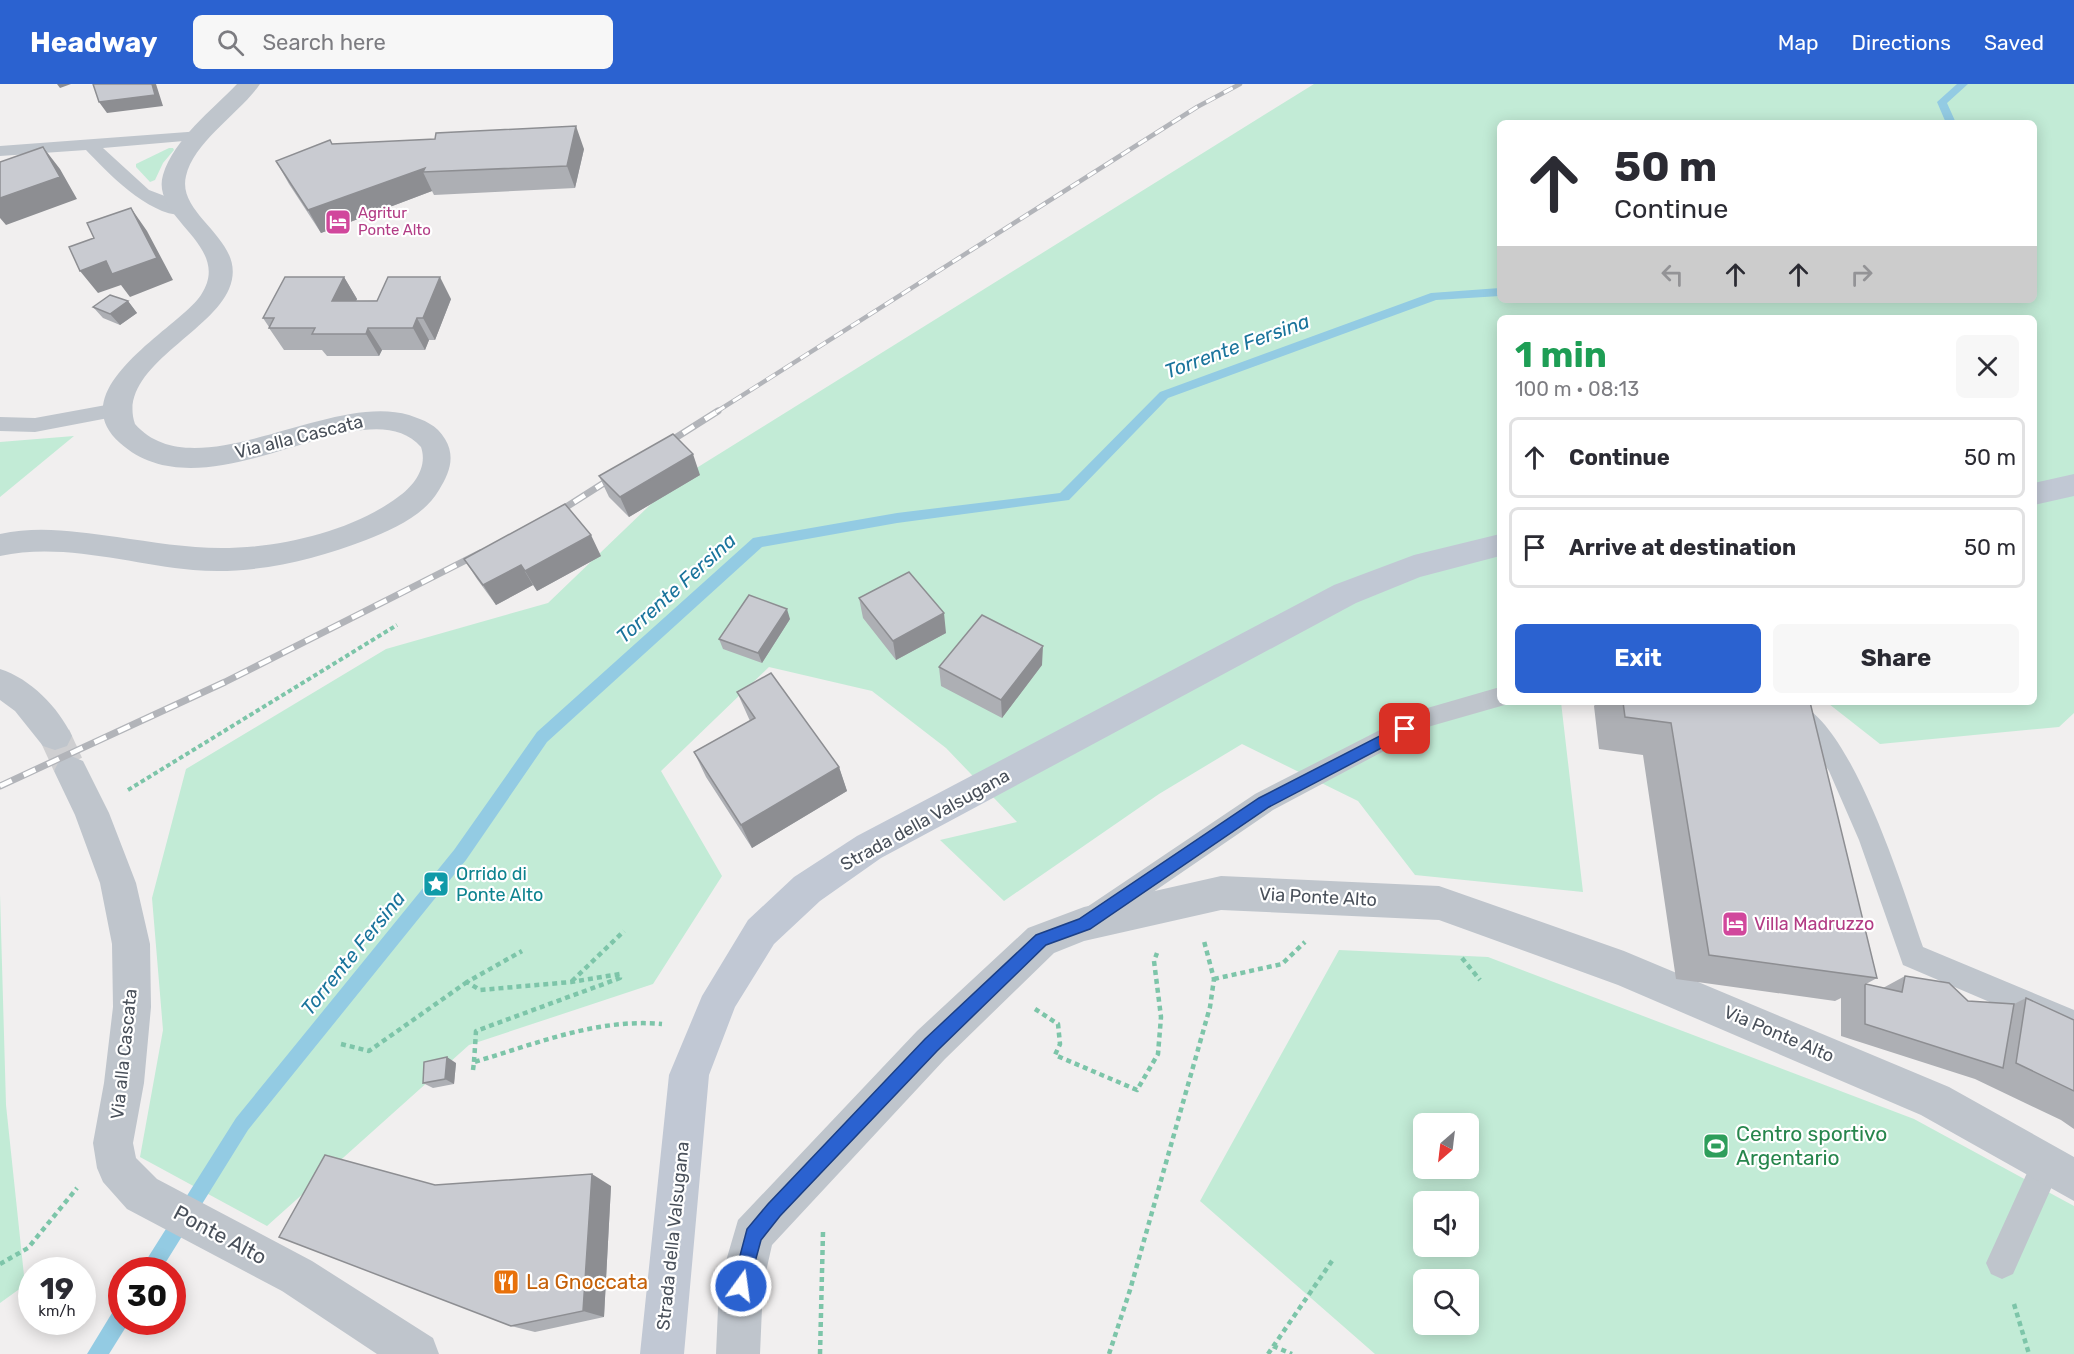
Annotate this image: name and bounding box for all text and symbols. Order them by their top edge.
search box [193,15,613,69]
text: Headway [30,26,157,59]
icon: search [214,26,247,59]
text: Search here [262,29,386,56]
text: Map [1778,30,1819,55]
text: Directions [1852,30,1951,55]
text: Saved [1984,30,2044,55]
text: 50 m [1614,142,1717,192]
icon: ahead [1515,144,1593,222]
text: Continue [1614,193,1728,225]
place label: Agritur Ponte Alto [358,204,431,239]
hotel icon: Agritur Ponte Alto [323,207,353,237]
icon: left [1656,258,1689,291]
icon: ahead [1719,258,1752,291]
icon: ahead [1782,258,1815,291]
icon: right [1845,258,1878,291]
water label: Torrente Fersina [1161,309,1313,383]
text: 1 min [1515,333,1607,376]
button: close [1956,335,2019,398]
text: 100 m · 08:13 [1515,377,1639,401]
street label: Via alla Cascata [233,410,365,464]
icon: ahead [1518,441,1551,474]
text: Continue [1569,444,1670,471]
text: 50 m [1964,444,2016,471]
water label: Torrente Fersina [611,528,741,648]
icon: arrive [1518,531,1551,564]
text: Arrive at destination [1569,534,1796,561]
text: 50 m [1964,534,2016,561]
button: Exit [1515,624,1761,693]
button: Share [1773,624,2019,693]
pin [1379,703,1430,754]
icon: arrive [1388,712,1421,745]
street label: Strada della Valsugana [837,764,1013,876]
place label: Orrido di Ponte Alto [456,863,543,906]
place icon: Orrido di Ponte Alto [421,869,451,899]
street label: Via Ponte Alto [1259,883,1377,911]
water label: Torrente Fersina [296,886,410,1020]
hotel icon: Villa Madruzzo [1720,909,1750,939]
place label: Villa Madruzzo [1754,913,1874,935]
street label: Via alla Cascata [106,988,142,1120]
street label: Via Ponte Alto [1720,1001,1838,1067]
north arrow [1413,1113,1479,1179]
map controls [1413,1113,1479,1335]
place label: Centro sportivo Argentario [1736,1121,1887,1170]
sports icon: Centro sportivo Argentario [1701,1131,1731,1161]
street label: Strada della Valsugana [652,1140,694,1332]
button: sound [1413,1191,1479,1257]
street label: Ponte Alto [169,1200,271,1270]
position arrow [709,1254,773,1318]
speed limit sign: 30 [108,1257,186,1335]
restaurant icon: La Gnoccata [491,1267,521,1297]
place label: La Gnoccata [526,1269,648,1294]
button: search [1413,1269,1479,1335]
text: 19 [40,1271,74,1307]
text: km/h [38,1302,76,1320]

